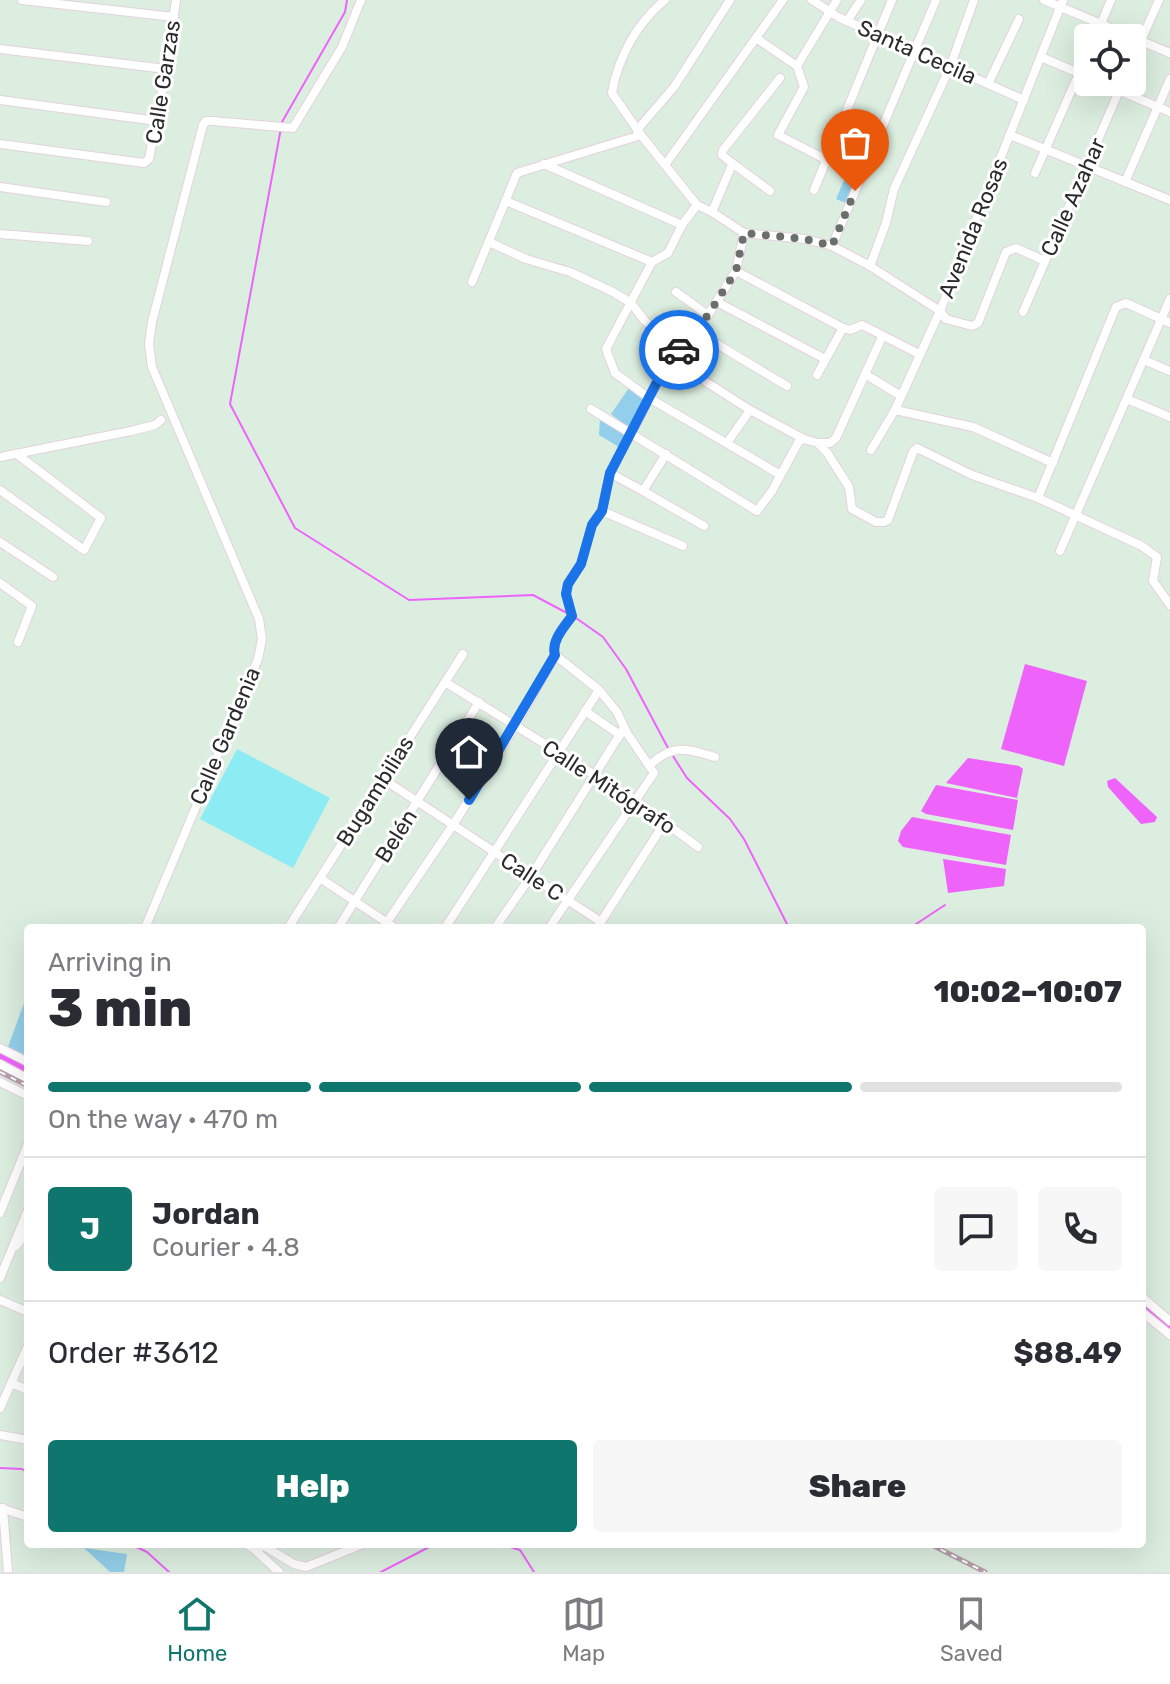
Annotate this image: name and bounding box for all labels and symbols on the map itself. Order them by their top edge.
street label: Santa Cecila [853,14,981,90]
street label: Calle Garzas [140,18,186,146]
pin [821,109,889,191]
street label: Calle Azahar [1035,133,1111,260]
street label: Avenida Rosas [933,154,1013,302]
courier [639,310,719,390]
street label: Calle Gardenia [184,663,266,809]
pin [435,718,503,800]
street label: Bugambilias [330,731,420,851]
street label: Calle Mitógrafo [537,734,681,840]
street label: Belén [369,804,423,868]
street label: Calle C [495,847,569,907]

